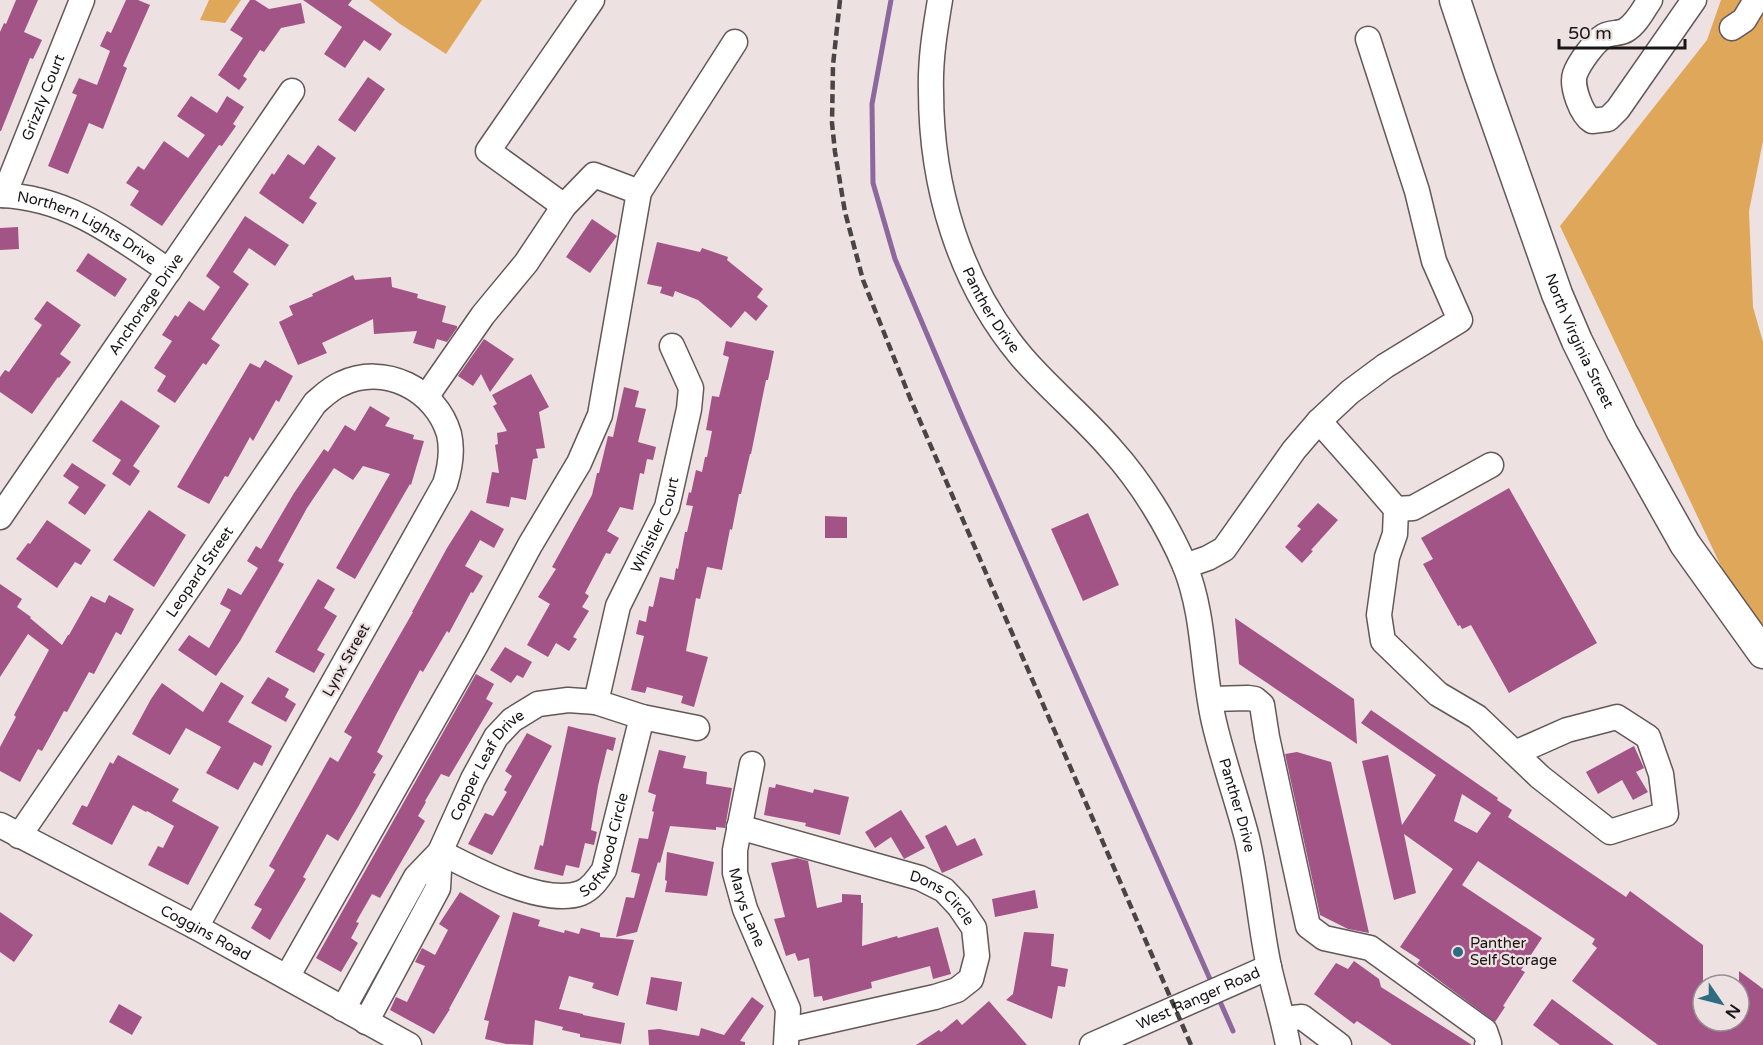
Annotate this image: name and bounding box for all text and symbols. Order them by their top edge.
scale bar [1559,12,1685,50]
text: 50 m [1568,22,1612,44]
street label: Grizzly Court [18,51,68,143]
street label: Northern Lights Drive [16,187,160,269]
street label: Anchorage Drive [105,250,187,359]
street label: Panther Drive [959,264,1024,357]
street label: North Virginia Street [1541,271,1618,412]
street label: Whistler Court [627,475,683,576]
street label: Leopard Street [162,523,237,621]
street label: Lynx Street [319,620,374,700]
street label: Copper Leaf Drive [446,706,527,824]
street label: Panther Drive [1215,756,1259,854]
street label: Softwood Circle [576,791,632,901]
street label: Marys Lane [725,866,769,950]
street label: Dons Circle [908,867,978,929]
street label: Coggins Road [157,901,254,964]
place label: Panther Self Storage [1470,934,1557,969]
marker: Panther Self Storage [1451,945,1465,959]
street label: West Ranger Road [1133,963,1263,1033]
north arrow [1691,973,1751,1033]
text: N [1721,1000,1744,1022]

